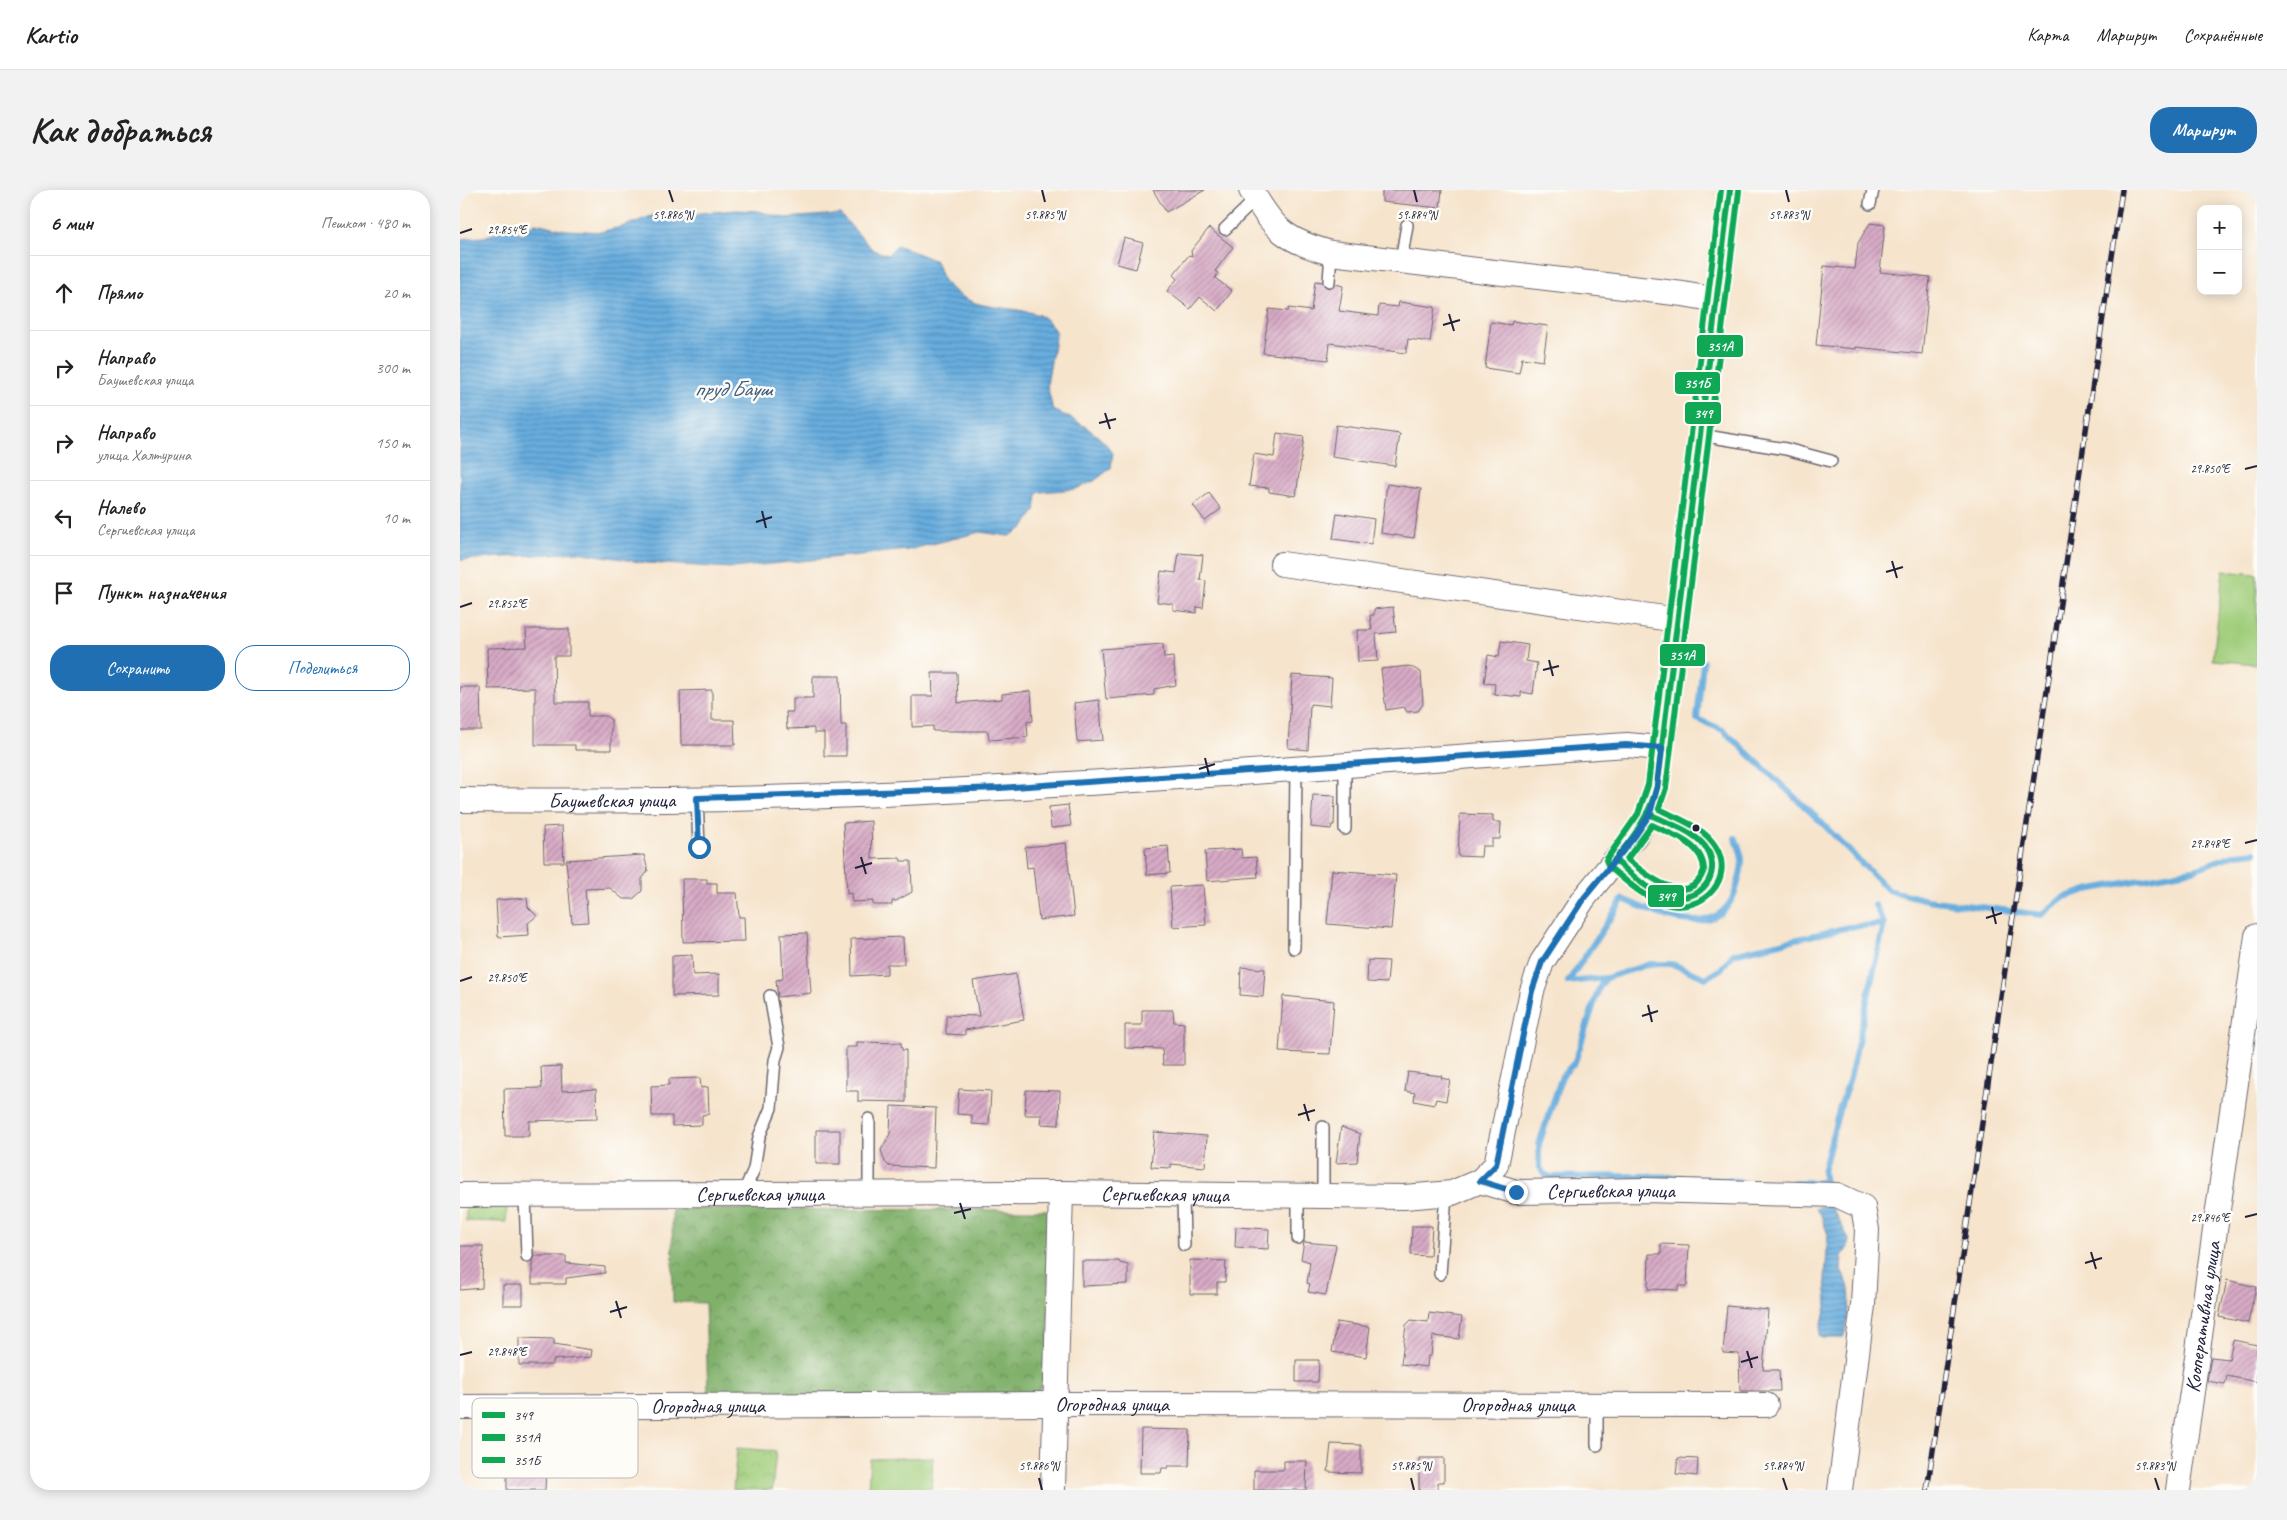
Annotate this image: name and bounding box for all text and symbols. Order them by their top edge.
text: Kartio [25,20,77,50]
text: Карта [2027,24,2068,46]
text: Маршрут [2096,24,2156,46]
text: Сохранённые [2184,24,2262,46]
button: Маршрут [2150,107,2257,153]
text: Как добраться [30,108,211,153]
map controls [2197,205,2242,295]
button: + [2197,205,2242,250]
text: 59.886°N [653,207,695,223]
text: 59.885°N [1025,207,1067,223]
text: 59.884°N [1397,207,1439,223]
text: 59.883°N [1769,207,1811,223]
text: 6 мин [50,210,93,236]
text: Пешком · 480 m [321,213,410,233]
text: 29.854°E [487,222,528,238]
button: − [2197,250,2242,295]
icon: ahead [50,279,78,307]
text: Прямо [97,281,142,305]
text: 20 m [383,283,410,303]
line badge: 351А [1696,334,1744,358]
text: 351А [1707,338,1734,355]
text: Направо [97,346,155,370]
icon: right [50,354,78,382]
text: 300 m [376,358,410,378]
text: Баушевская улица [97,370,194,390]
line badge: 351Б [1674,371,1721,395]
water label: пруд Бауш [694,375,774,403]
text: 351Б [1684,375,1713,392]
line badge: 349 [1684,401,1722,425]
text: 349 [1694,405,1714,422]
text: Направо [97,421,155,445]
icon: right [50,429,78,457]
text: 150 m [376,433,410,453]
text: улица Халтурина [97,445,191,465]
text: 29.850°E [2190,461,2231,477]
text: Налево [97,496,145,520]
icon: left [50,504,78,532]
text: 10 m [383,508,410,528]
text: Сергиевская улица [97,520,195,540]
icon: arrive [50,579,78,607]
text: Пункт назначения [97,581,226,605]
text: 29.852°E [487,596,528,612]
line badge: 351А [1659,643,1706,667]
button: Сохранить [50,645,225,691]
button: Поделиться [235,645,410,691]
text: 351А [1669,647,1696,664]
street label: Баушевская улица [549,787,677,814]
unlabelled marker [1691,823,1701,833]
route start [688,836,711,859]
text: 29.848°E [2190,836,2231,852]
line badge: 349 [1647,884,1685,908]
text: 349 [1657,888,1677,905]
text: 29.850°E [487,970,528,986]
street label: Сергиевская улица [1546,1177,1677,1205]
street label: Сергиевская улица [1101,1180,1231,1208]
street label: Сергиевская улица [696,1181,826,1207]
route end [1505,1181,1528,1204]
text: 29.846°E [2190,1210,2231,1226]
street label: Кооперативная улица [2179,1238,2227,1394]
text: 29.848°E [487,1344,528,1360]
street label: Огородная улица [1055,1391,1171,1417]
street label: Огородная улица [651,1392,767,1419]
street label: Огородная улица [1461,1392,1577,1418]
legend [472,1398,638,1478]
text: 349 [514,1407,535,1424]
text: 351А [514,1429,541,1446]
text: 351Б [514,1452,543,1469]
text: 59.886°N [1019,1458,1061,1474]
text: 59.885°N [1391,1458,1433,1474]
text: 59.884°N [1763,1458,1805,1474]
text: 59.883°N [2135,1458,2177,1474]

